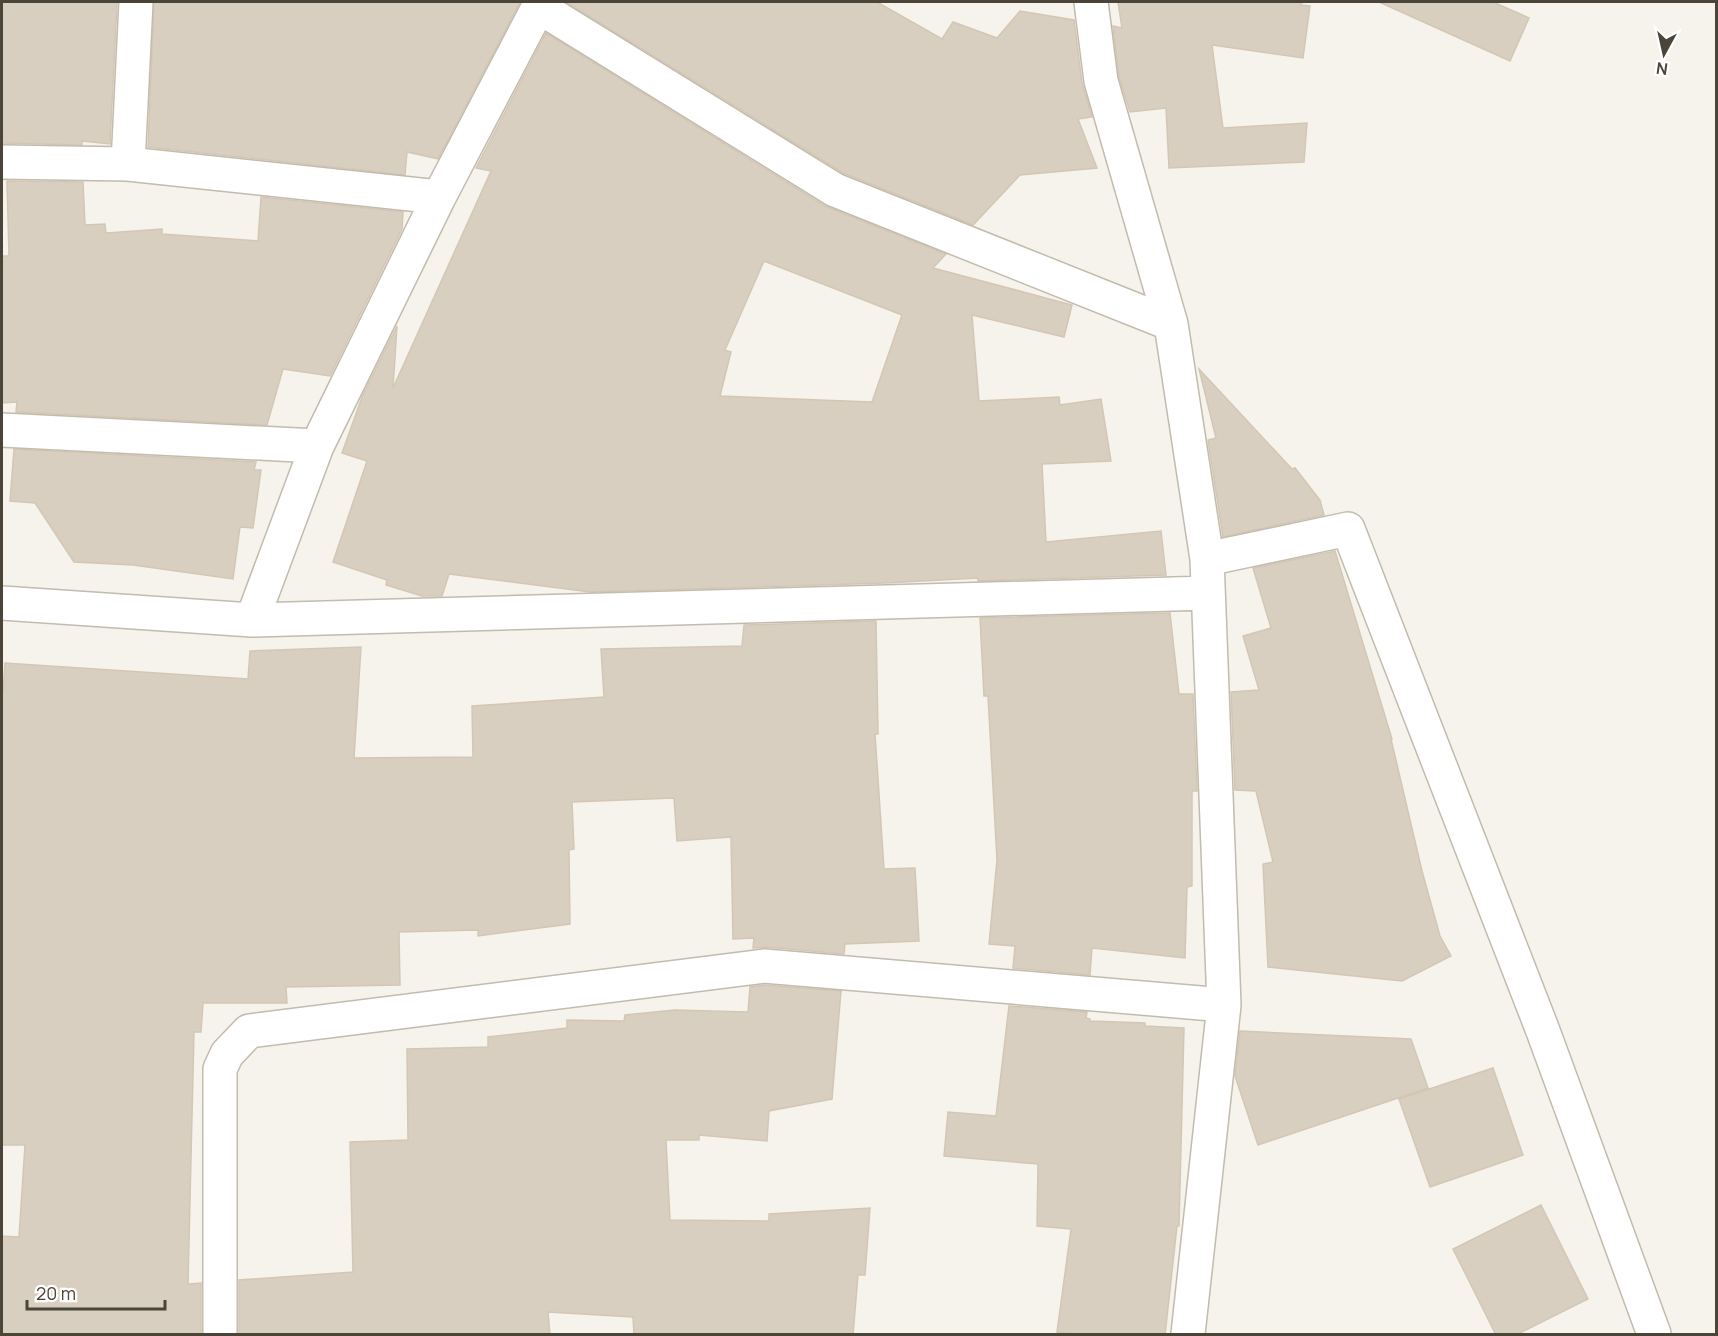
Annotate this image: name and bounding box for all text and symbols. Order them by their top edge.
north arrow [1634,24,1694,84]
text: N [1655,57,1669,81]
scale bar [27,1273,165,1311]
text: 20 m [36,1281,76,1305]

